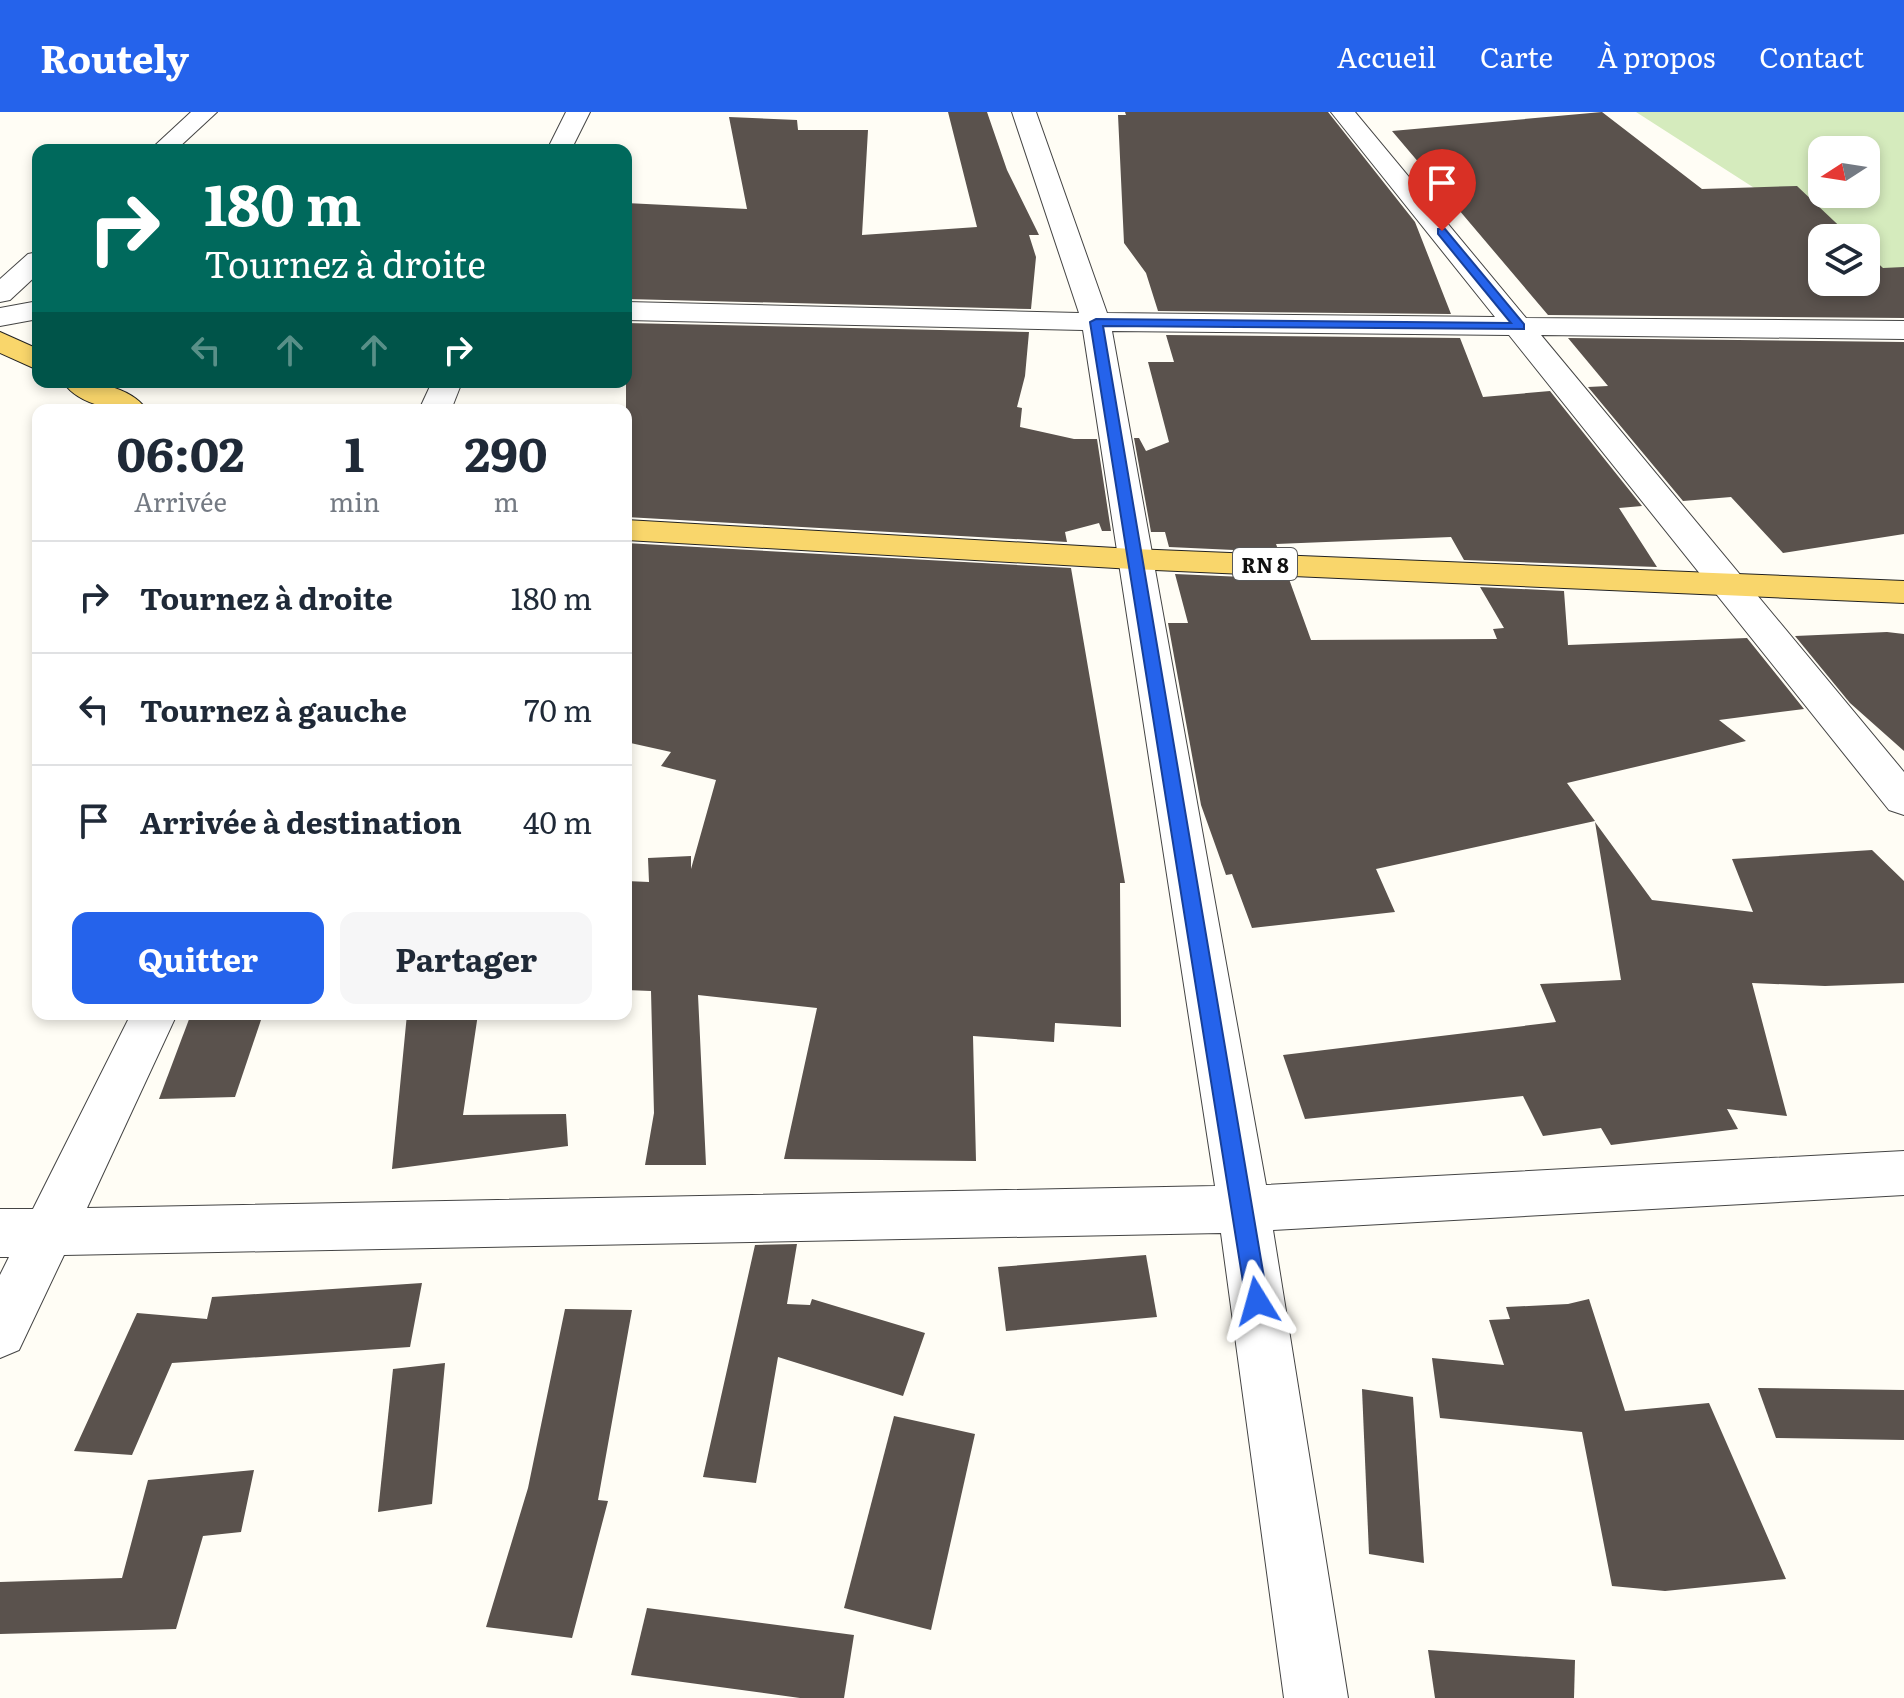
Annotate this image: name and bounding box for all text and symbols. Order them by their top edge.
text: Routely [40,28,189,85]
text: Accueil [1337,35,1436,77]
text: Carte [1480,35,1553,77]
text: À propos [1597,35,1715,77]
text: Contact [1759,35,1864,77]
north arrow [1808,136,1880,208]
map controls [1808,136,1880,296]
pin [1408,149,1476,231]
text: 180 m [204,160,362,243]
icon: arrive [1420,161,1464,205]
icon: right [72,176,176,280]
button: layers [1808,224,1880,296]
text: Tournez à droite [204,236,486,289]
icon: left [184,328,228,372]
icon: ahead [268,328,312,372]
icon: ahead [352,328,396,372]
icon: right [436,328,480,372]
text: 06:02 [116,416,245,487]
text: 1 [345,416,364,487]
text: 290 [465,416,548,487]
text: Arrivée [134,481,227,520]
text: min [329,481,380,520]
text: m [493,481,519,520]
road number: RN 8 [1233,548,1297,580]
icon: right [72,575,116,619]
text: Tournez à droite [140,575,393,619]
text: 180 m [511,575,592,619]
icon: left [72,687,116,731]
text: Tournez à gauche [140,687,407,731]
text: 70 m [524,687,592,731]
icon: arrive [72,799,116,843]
text: Arrivée à destination [140,799,462,843]
text: 40 m [523,799,592,843]
button: Quitter [72,912,324,1004]
button: Partager [340,912,592,1004]
position arrow [1215,1259,1299,1343]

